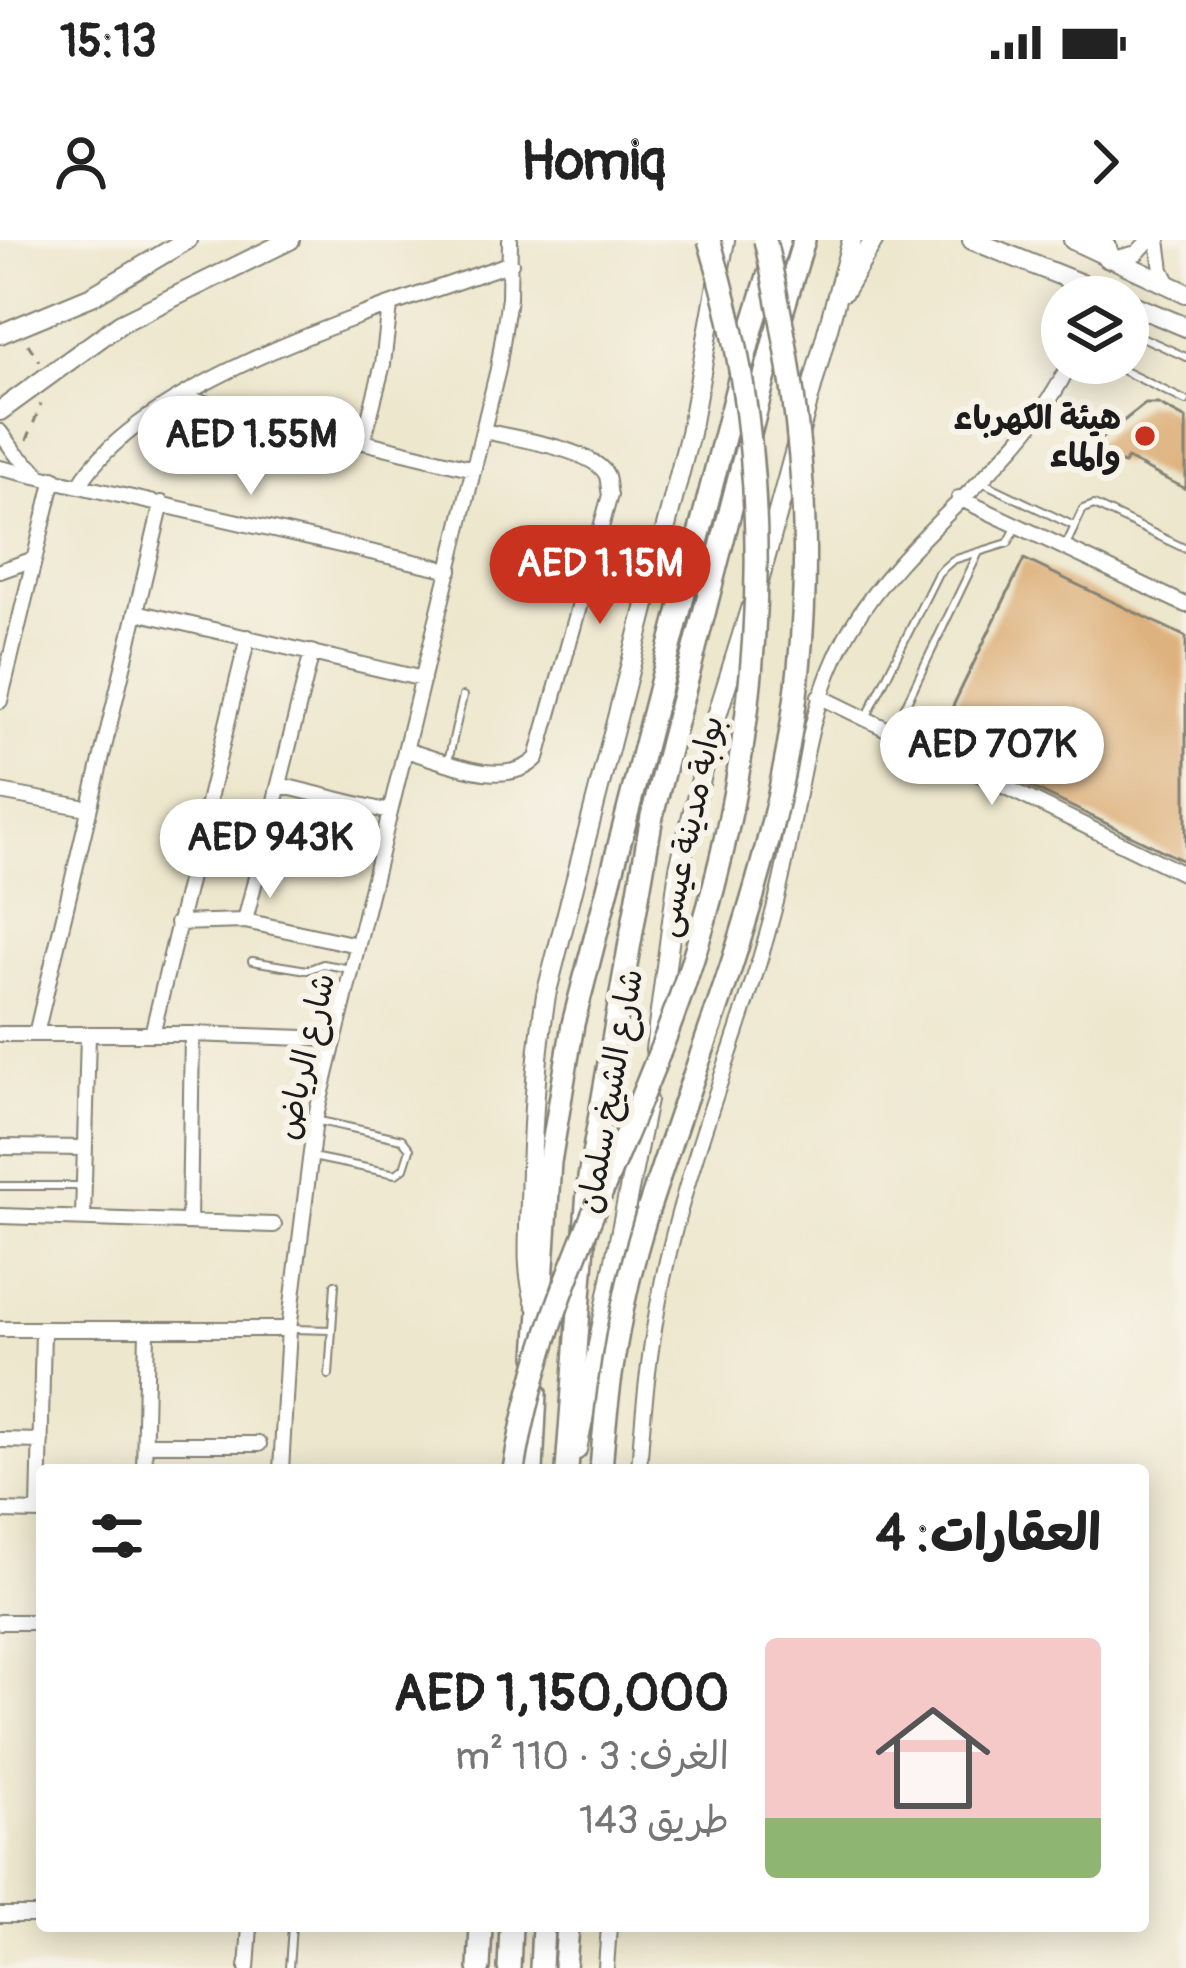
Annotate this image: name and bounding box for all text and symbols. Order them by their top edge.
text: 15:13 [60,14,157,70]
text: Homiq [521,128,665,196]
icon: person [48,129,114,195]
icon: forward [1072,129,1138,195]
map controls [1041,276,1149,384]
button: layers [1041,276,1149,384]
pin: AED 1.55M [114,396,388,498]
place label: هيئة الكهرباء والماء [954,398,1121,477]
text: AED 1.55M [165,410,337,459]
marker: هيئة الكهرباء والماء [1132,423,1158,449]
pin: AED 1.15M [463,525,737,627]
text: AED 1.15M [517,539,683,588]
pin: AED 707K [868,706,1116,808]
street label: بوابة مدينة عيسى [646,712,733,940]
text: AED 707K [907,720,1077,769]
pin: AED 943K [146,799,394,901]
text: AED 943K [187,813,353,862]
street label: شارع الشيخ سلمان [569,966,654,1217]
street label: شارع الرياض [266,969,346,1144]
text: العقارات: 4 [876,1502,1101,1566]
icon: filters [84,1503,150,1569]
text: AED 1,150,000 [394,1662,729,1726]
icon: home [861,1686,1005,1830]
text: الغرف: 3 · 110 m² [455,1732,729,1781]
text: طريق 143 [579,1796,729,1845]

